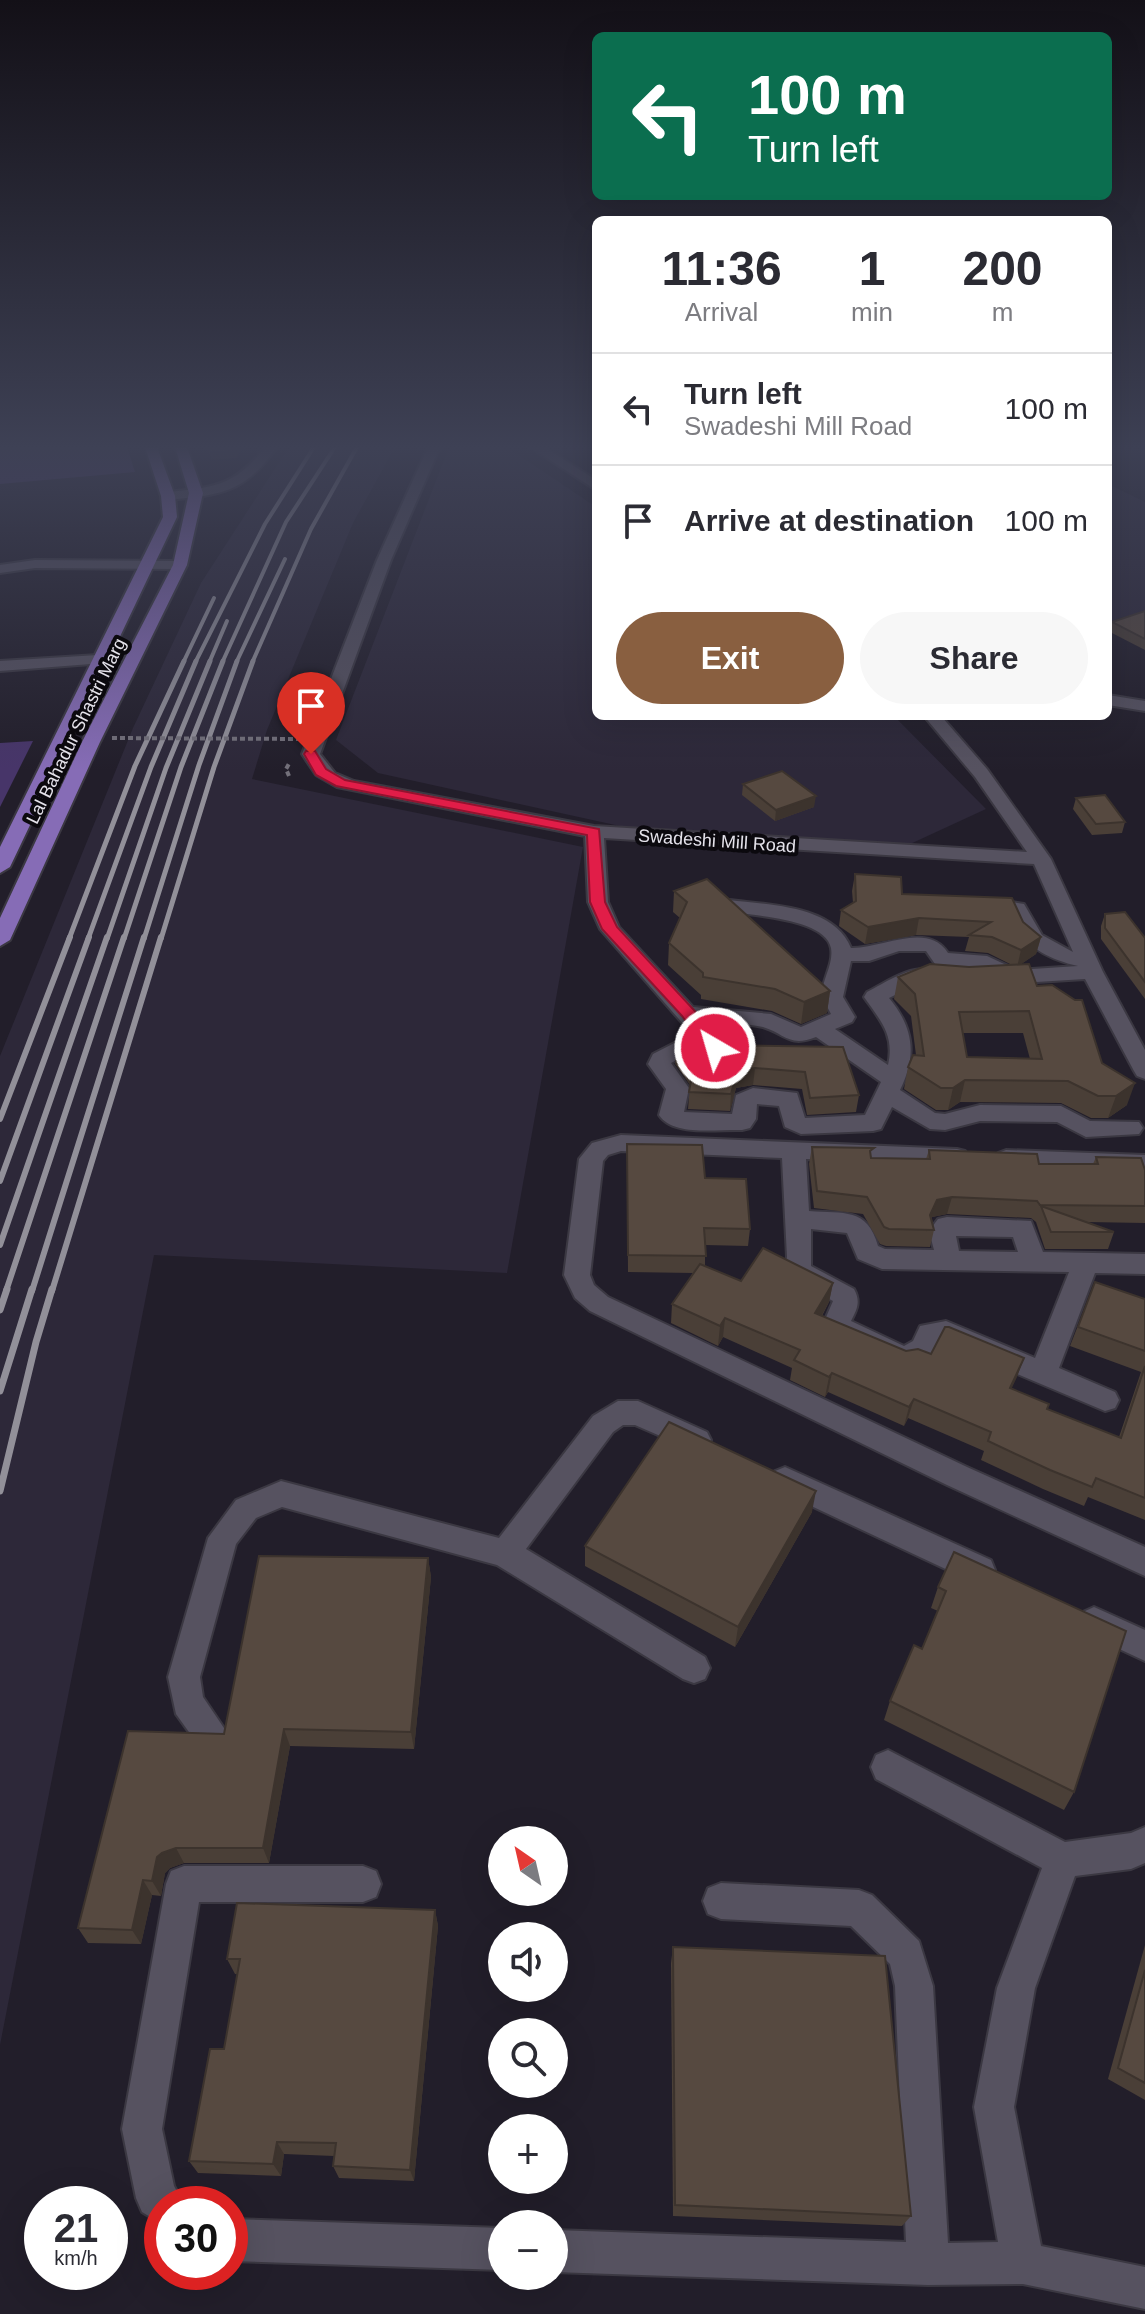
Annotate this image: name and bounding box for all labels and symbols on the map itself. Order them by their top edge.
street label: Lal Bahadur Shastri Marg [22,635,130,827]
pin [277,672,345,754]
street label: Swadeshi Mill Road [637,826,797,856]
position arrow [673,1006,757,1090]
north arrow [488,1826,568,1906]
speed limit sign: 30 [144,2186,248,2290]

